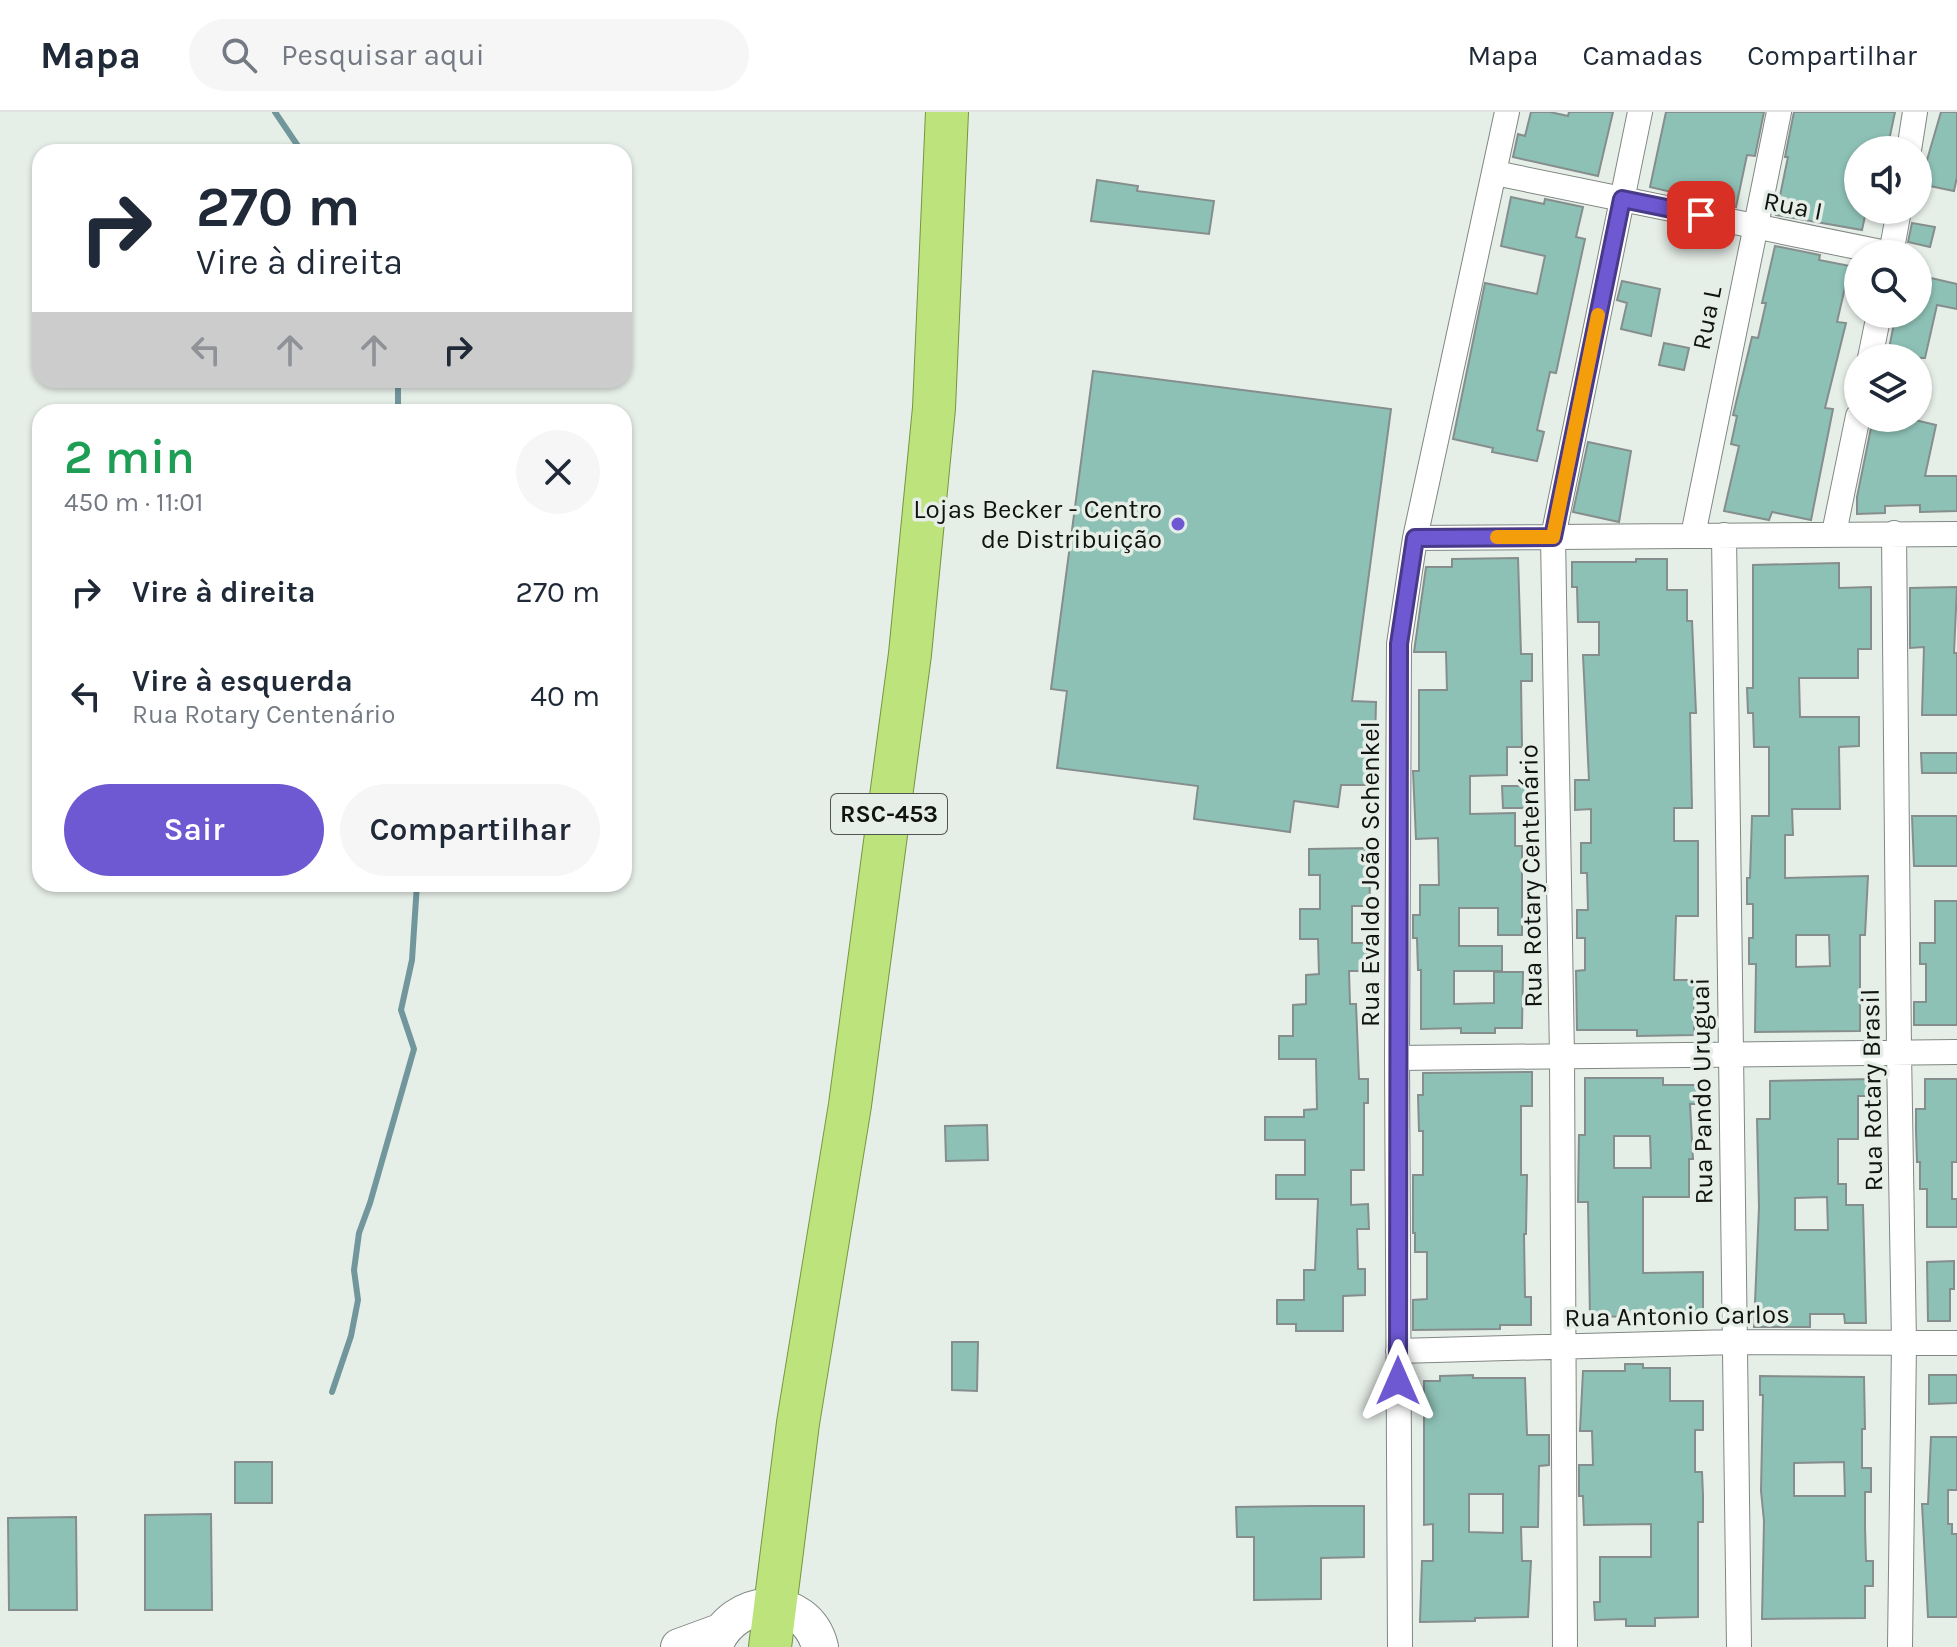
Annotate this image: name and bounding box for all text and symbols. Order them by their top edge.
search box [189,19,749,91]
text: Mapa [40,33,141,78]
icon: search [217,33,261,77]
text: Pesquisar aqui [281,37,485,73]
text: Mapa [1467,39,1538,72]
text: Camadas [1582,39,1703,72]
text: Compartilhar [1747,39,1917,72]
map controls [1844,136,1932,432]
button: sound [1844,136,1932,224]
text: 270 m [196,174,360,239]
icon: right [64,176,168,280]
pin [1667,181,1735,249]
street label: Rua I [1761,185,1825,227]
icon: arrive [1679,193,1723,237]
button: search [1844,240,1932,328]
text: Vire à direita [196,241,403,283]
street label: Rua L [1686,283,1728,353]
icon: left [184,328,228,372]
icon: ahead [268,328,312,372]
icon: ahead [352,328,396,372]
icon: right [436,328,480,372]
button: layers [1844,344,1932,432]
text: 2 min [64,429,195,485]
button: close [516,430,600,514]
text: 450 m · 11:01 [64,487,203,518]
place label: Lojas Becker - Centro de Distribuição [913,494,1162,555]
marker: Lojas Becker - Centro de Distribuição [1169,515,1187,533]
icon: right [64,570,108,614]
text: Vire à direita [132,574,315,610]
text: 270 m [516,574,600,610]
text: Vire à esquerda [132,663,353,699]
icon: left [64,674,108,718]
text: 40 m [530,678,600,714]
text: Rua Rotary Centenário [132,699,396,730]
street label: Rua Evaldo João Schenkel [1355,721,1386,1027]
street label: Rua Rotary Centenário [1513,744,1549,1008]
button: Sair [64,784,324,876]
button: Compartilhar [340,784,600,876]
road number: RSC-453 [831,794,947,834]
street label: Rua Pando Uruguai [1685,977,1719,1205]
street label: Rua Rotary Brasil [1855,988,1889,1192]
street label: Rua Antonio Carlos [1564,1299,1790,1333]
position arrow [1356,1339,1440,1423]

